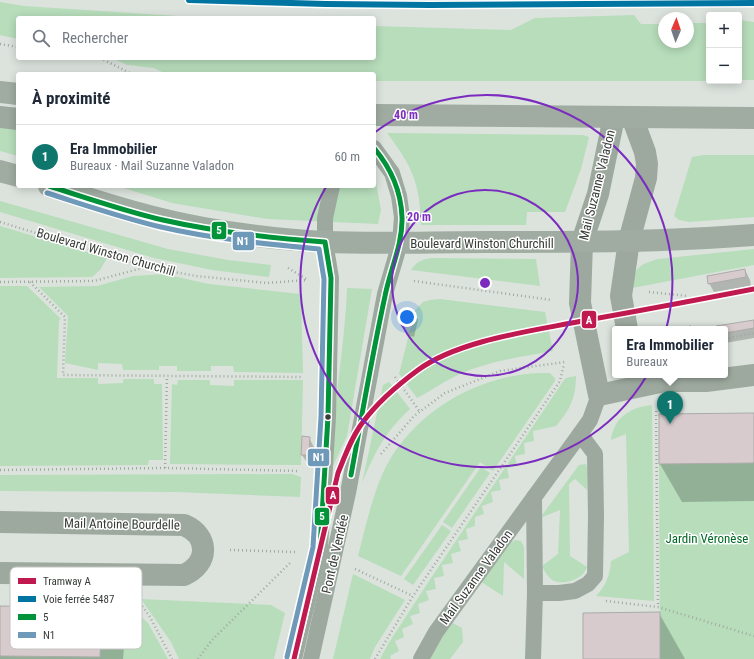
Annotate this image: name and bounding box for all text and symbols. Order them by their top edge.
north arrow [658,12,694,48]
map controls [706,12,742,84]
button: + [706,12,742,48]
search box [16,16,376,60]
icon: search [30,27,52,49]
text: Rechercher [62,29,128,47]
button: − [706,48,742,84]
text: À proximité [32,88,110,108]
text: 40 m [394,108,418,122]
street label: Mail Suzanne Valadon [576,128,618,242]
text: Era Immobilier [70,140,157,158]
text: 1 [42,149,48,164]
text: 60 m [334,149,360,164]
text: Bureaux · Mail Suzanne Valadon [70,158,234,173]
text: 20 m [407,210,431,224]
line badge: 5 [211,221,227,240]
text: 5 [216,224,222,237]
street label: Boulevard Winston Churchill [35,225,177,279]
line badge: N1 [232,231,255,251]
text: N1 [237,235,249,248]
street label: Boulevard Winston Churchill [410,236,554,251]
centre of rings [478,276,492,290]
your location [397,307,417,327]
line badge: A [581,310,597,329]
text: A [586,314,593,327]
popup [612,326,728,378]
text: Era Immobilier [626,336,714,354]
text: Bureaux [626,354,668,369]
pin: 1 [657,391,683,424]
unlabelled marker [323,412,333,422]
line badge: N1 [307,448,330,467]
text: N1 [313,451,325,464]
line badge: A [325,486,340,505]
text: A [330,489,337,502]
line badge: 5 [314,507,330,526]
text: 5 [319,510,325,523]
street label: Pont de Vendée [319,513,351,595]
street label: Mail Antoine Bourdelle [64,515,180,533]
street label: Mail Suzanne Valadon [437,527,515,627]
park label: Jardin Véronèse [666,531,748,546]
legend [10,567,142,649]
text: Tramway A [43,575,91,588]
text: Voie ferrée 5487 [43,593,114,606]
text: 5 [43,611,48,624]
text: N1 [43,629,55,642]

